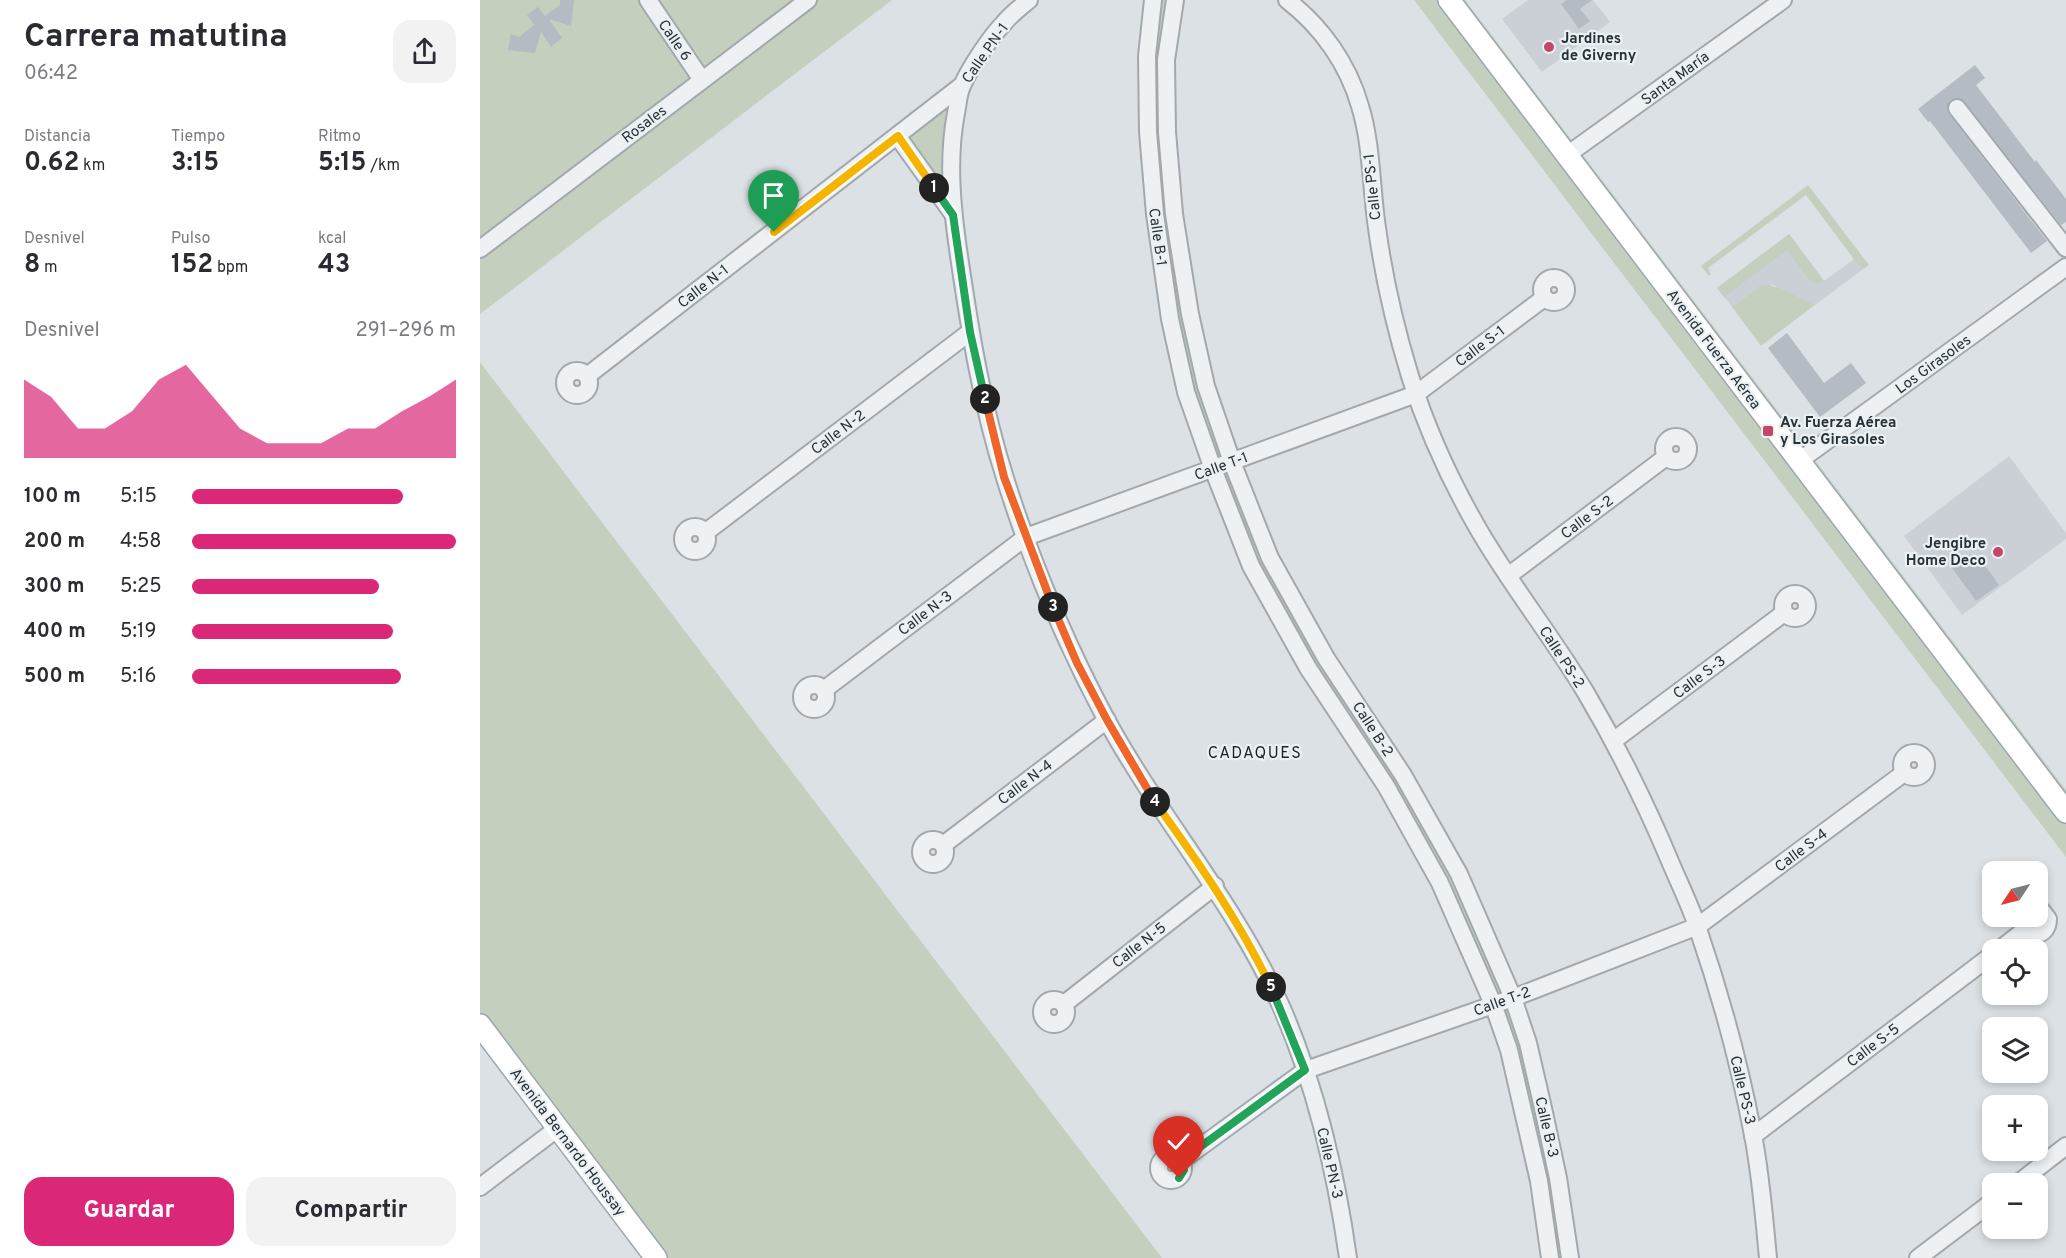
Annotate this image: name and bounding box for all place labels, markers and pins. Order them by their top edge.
place label: Jardines de Giverny [1561,30,1637,66]
marker: Jardines de Giverny [1542,40,1556,54]
pin [748,170,799,232]
pin: 1 [919,173,949,203]
pin: 2 [970,384,1000,414]
place label: Av. Fuerza Aérea y Los Girasoles [1780,414,1896,450]
marker: Av. Fuerza Aérea y Los Girasoles [1761,424,1775,438]
place label: Jengibre Home Deco [1906,535,1986,571]
marker: Jengibre Home Deco [1991,545,2005,559]
pin: 3 [1038,592,1068,622]
pin: 4 [1140,787,1170,817]
pin: 5 [1256,972,1286,1002]
pin [1153,1116,1204,1178]

